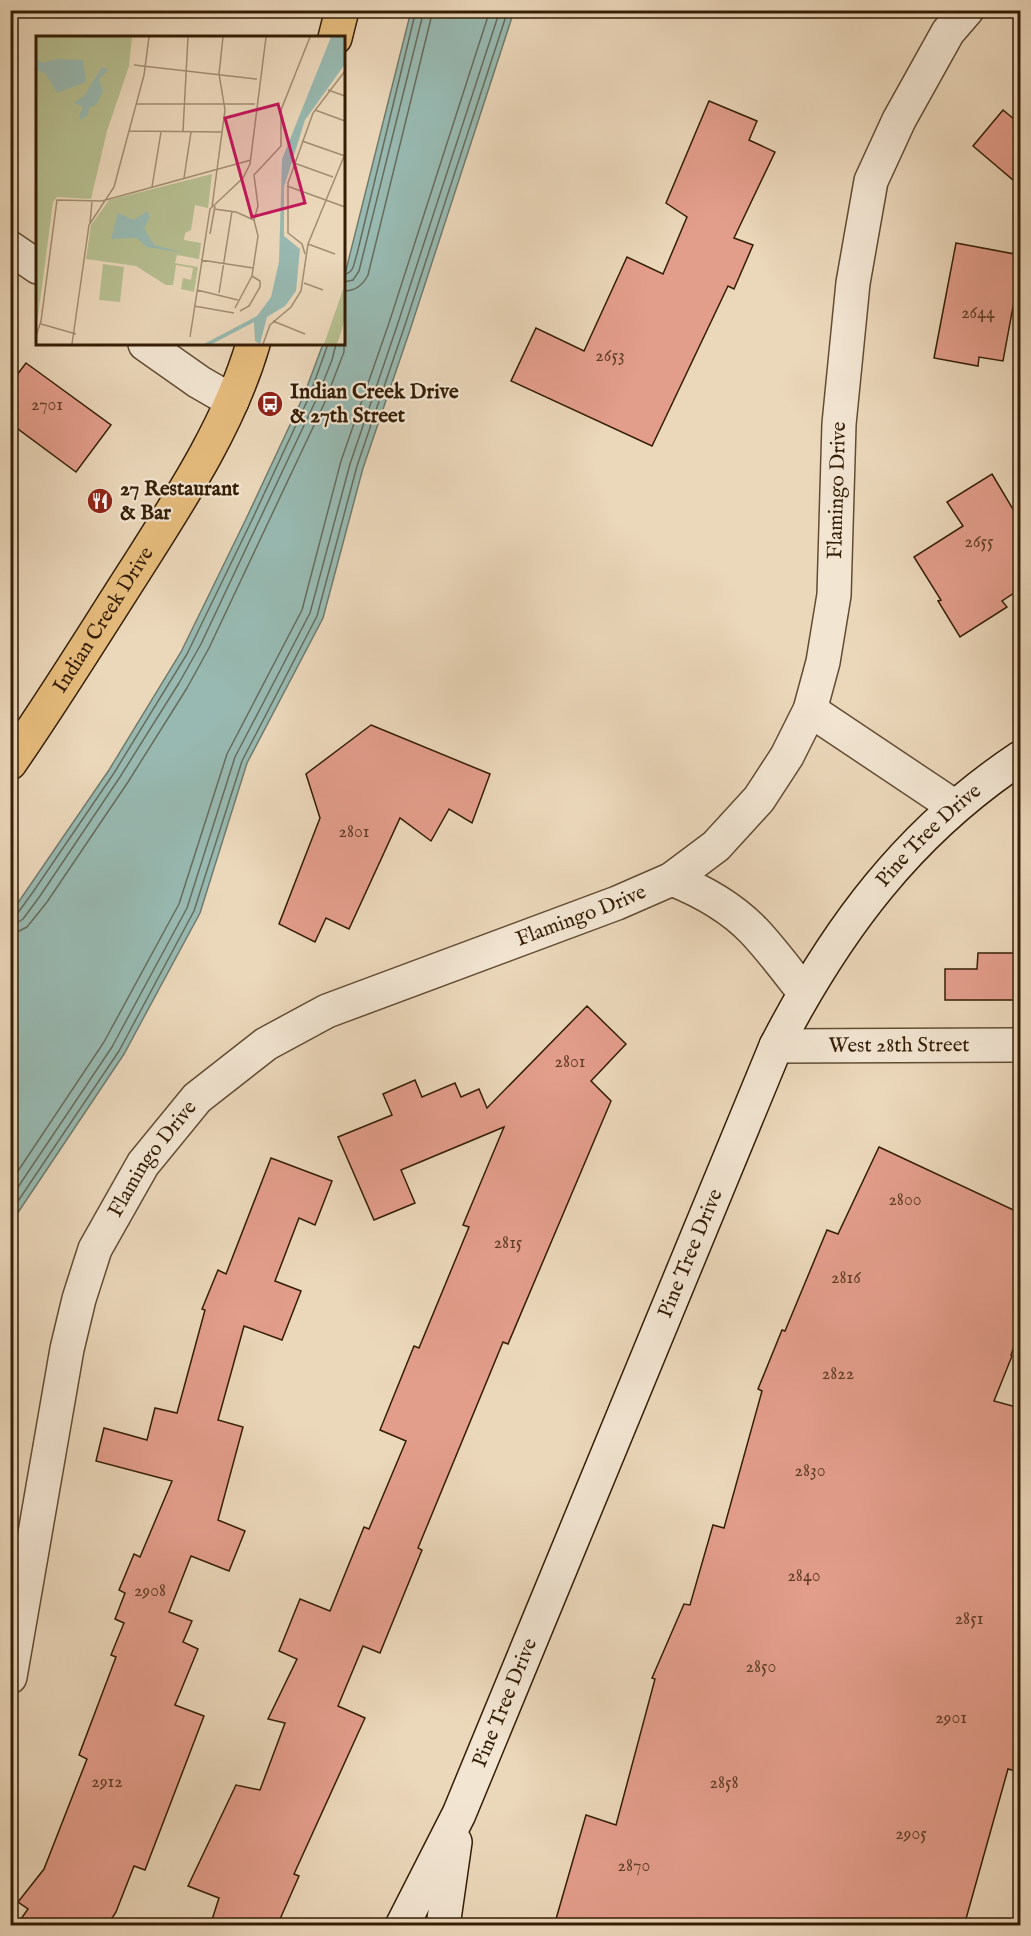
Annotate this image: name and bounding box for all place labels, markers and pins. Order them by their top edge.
place label: Indian Creek Drive & 27th Street [290,379,459,430]
bus stop icon: Indian Creek Drive & 27th Street [255,389,285,419]
place label: 27 Restaurant & Bar [120,476,240,527]
restaurant icon: 27 Restaurant & Bar [85,486,115,516]

